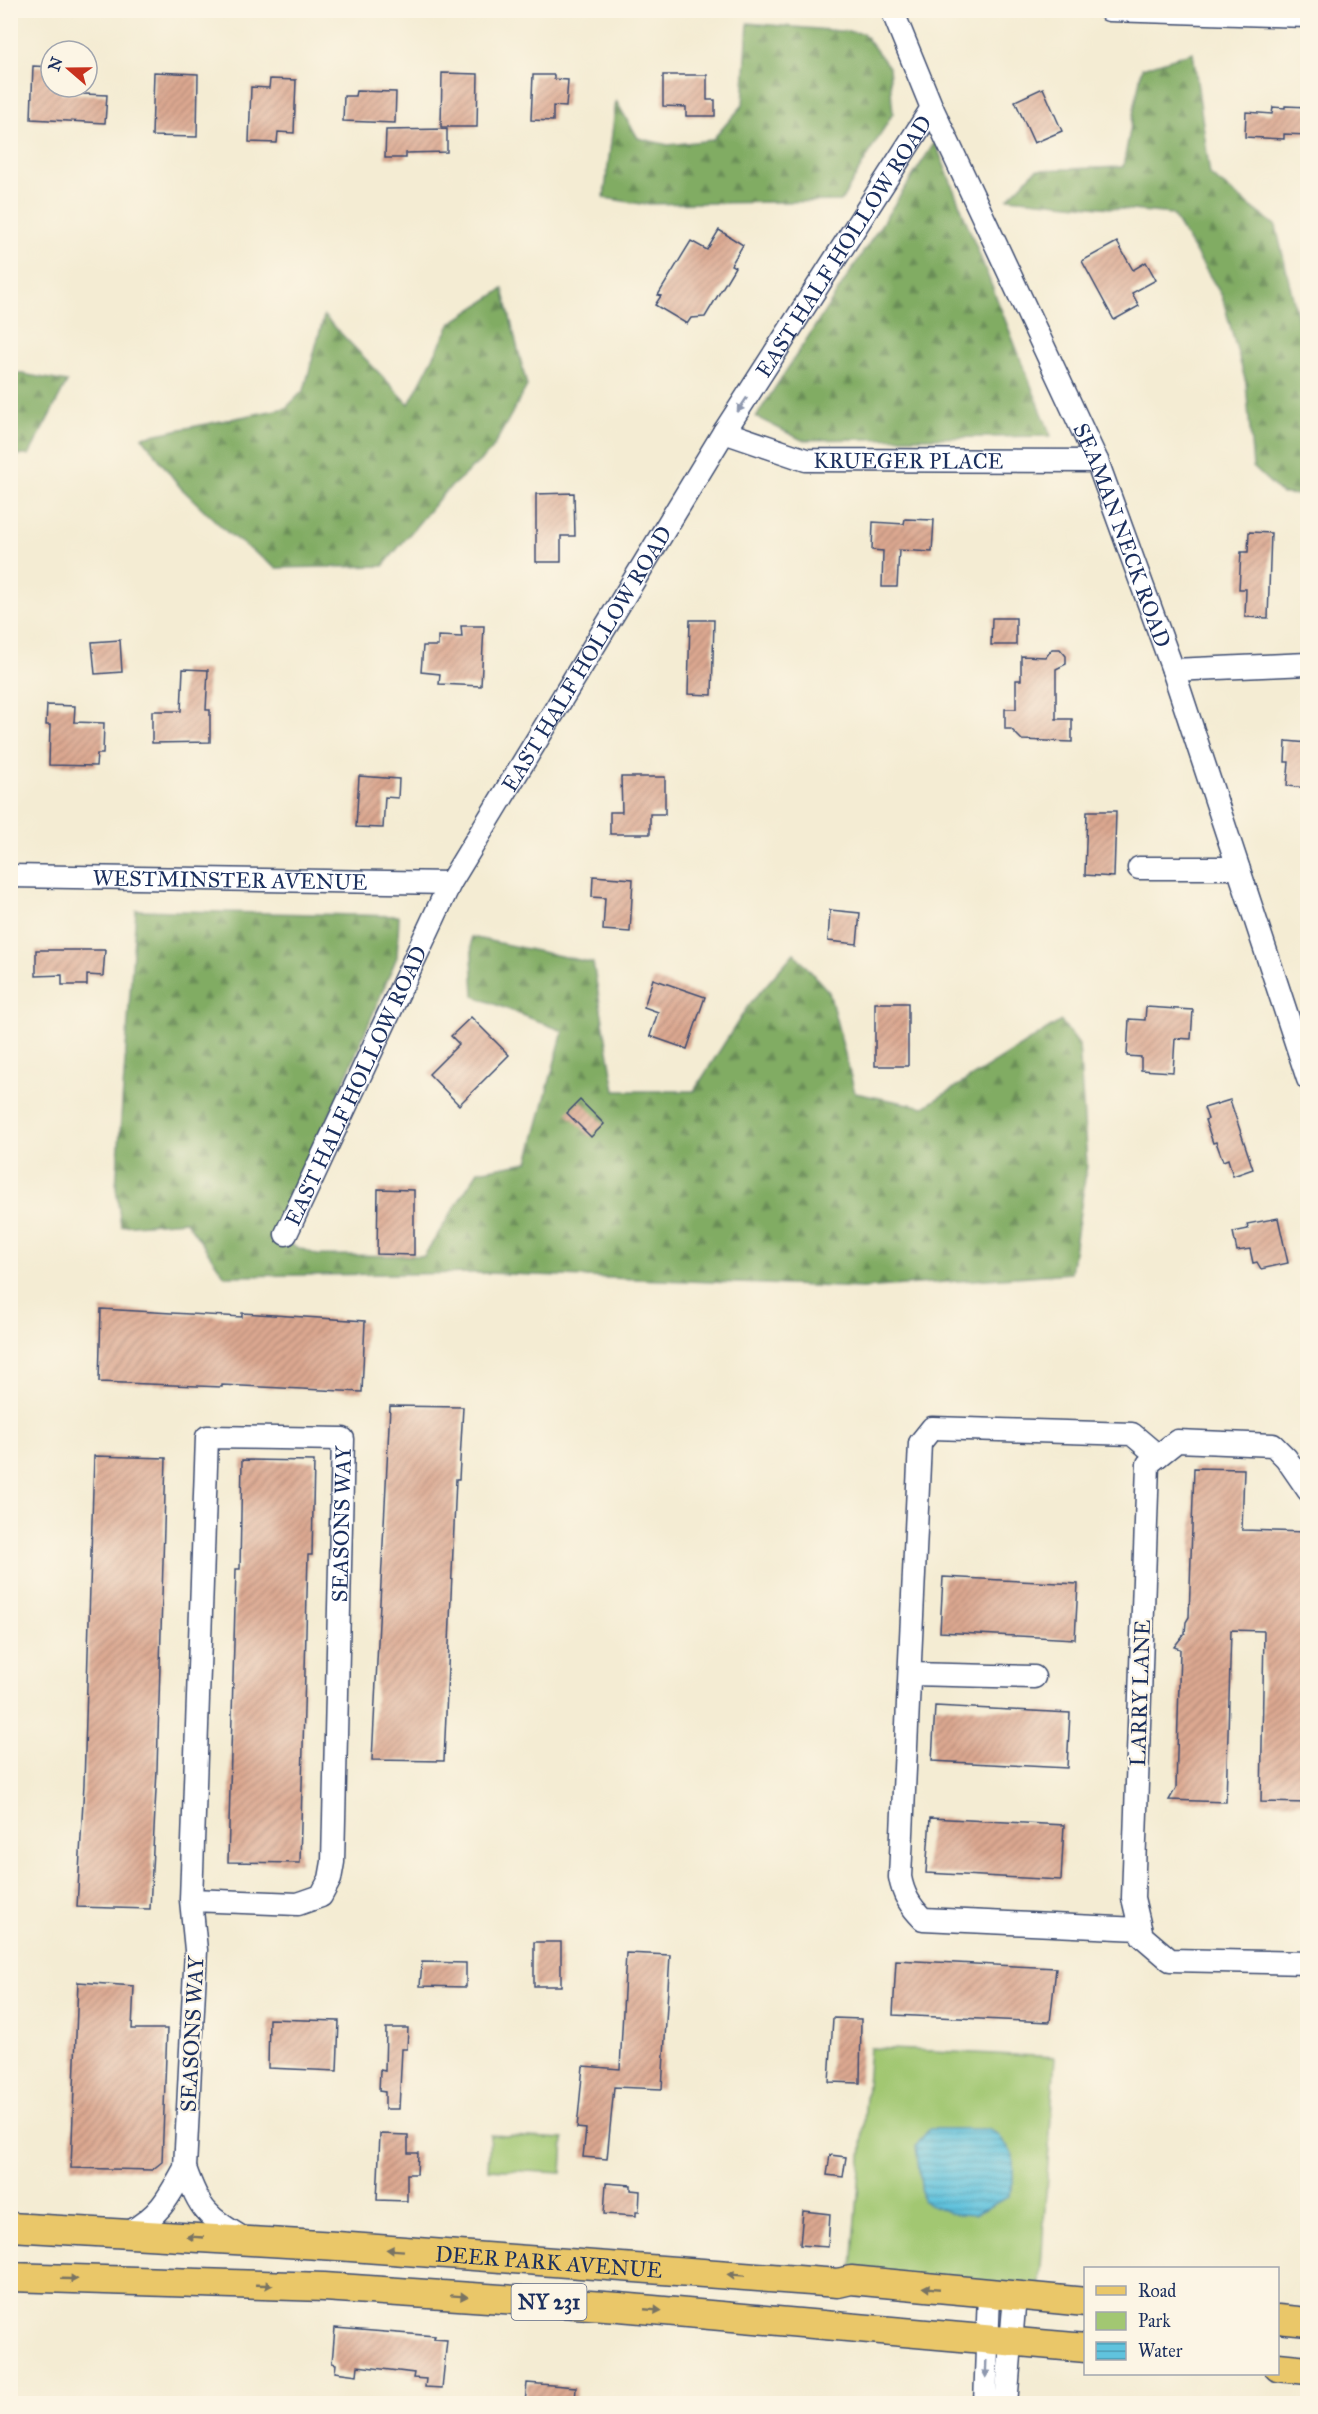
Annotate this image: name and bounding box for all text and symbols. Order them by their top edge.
north arrow [39,39,99,99]
text: N [44,54,67,74]
street label: EAST HALF HOLLOW ROAD [749,110,937,382]
one-way arrow [736,396,748,412]
street label: SEAMAN NECK ROAD [1068,419,1177,651]
street label: KRUEGER PLACE [813,447,1004,474]
street label: EAST HALF HOLLOW ROAD [495,521,677,796]
street label: WESTMINSTER AVENUE [92,864,368,895]
street label: EAST HALF HOLLOW ROAD [278,941,432,1230]
street label: SEASONS WAY [326,1444,356,1603]
street label: LARRY LANE [1124,1619,1156,1767]
street label: SEASONS WAY [174,1954,210,2113]
one-way arrow [185,2233,204,2242]
street label: DEER PARK AVENUE [434,2240,664,2284]
one-way arrow [386,2245,405,2255]
legend [1084,2267,1279,2375]
one-way arrow [727,2271,746,2280]
one-way arrow [59,2274,78,2283]
one-way arrow [254,2280,273,2289]
text: Road [1138,2280,1176,2302]
one-way arrow [921,2283,940,2293]
road number: NY 231 [512,2284,586,2320]
one-way arrow [449,2291,468,2301]
one-way arrow [644,2305,663,2315]
text: Park [1138,2310,1171,2332]
text: Water [1138,2340,1183,2362]
one-way arrow [981,2360,991,2379]

